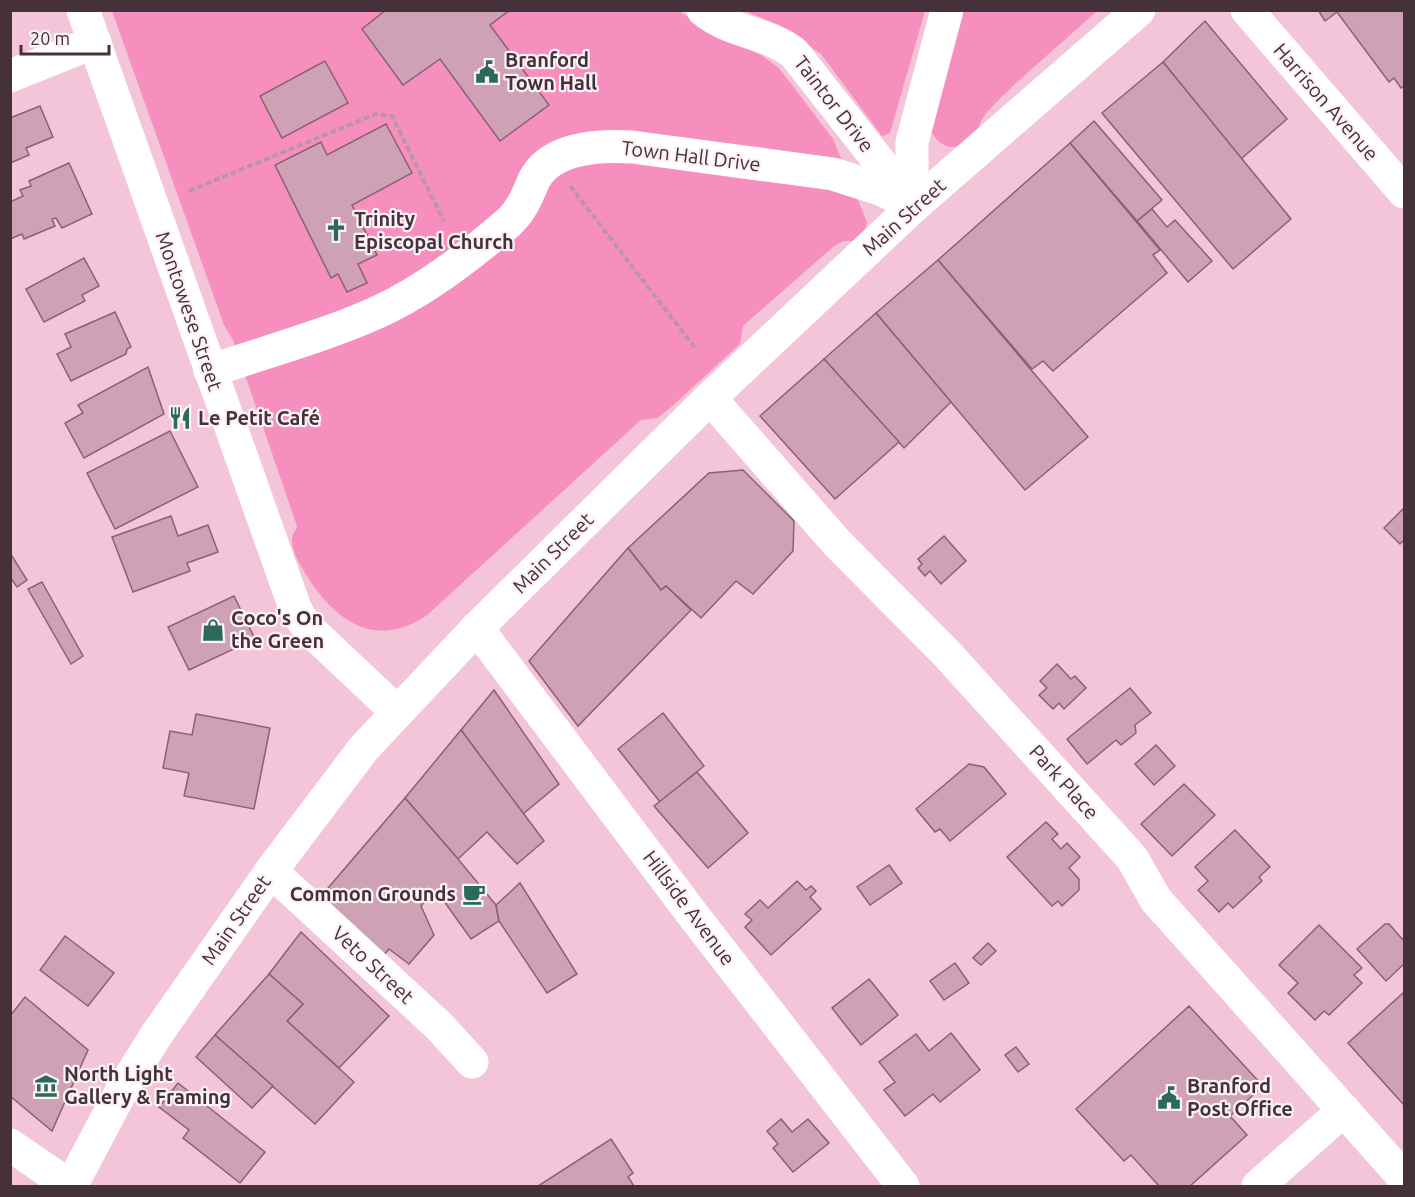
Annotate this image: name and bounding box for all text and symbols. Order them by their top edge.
scale bar [21,18,110,56]
text: 20 m [30,28,70,48]
street label: Harrison Avenue [1269,38,1384,165]
place label: Branford Town Hall [505,48,597,94]
street label: Taintor Drive [790,51,879,156]
public building icon: Branford Town Hall [474,59,500,85]
street label: Town Hall Drive [620,136,762,175]
street label: Main Street [857,173,950,260]
place label: Trinity Episcopal Church [354,207,514,253]
church icon: Trinity Episcopal Church [323,217,349,243]
street label: Montowese Street [151,228,228,394]
restaurant icon: Le Petit Café [167,405,193,431]
place label: Le Petit Café [198,406,320,429]
street label: Main Street [508,508,598,598]
place label: Coco's On the Green [231,606,324,652]
shop icon: Coco's On the Green [200,617,226,643]
street label: Park Place [1025,740,1104,824]
street label: Hillside Avenue [639,846,740,970]
street label: Main Street [196,870,275,969]
cafe icon: Common Grounds [461,881,487,907]
place label: Common Grounds [290,882,456,905]
street label: Veto Street [328,921,419,1008]
place label: North Light Gallery & Framing [64,1062,231,1108]
museum icon: North Light Gallery & Framing [33,1073,59,1099]
place label: Branford Post Office [1187,1074,1293,1120]
public building icon: Branford Post Office [1156,1085,1182,1111]

